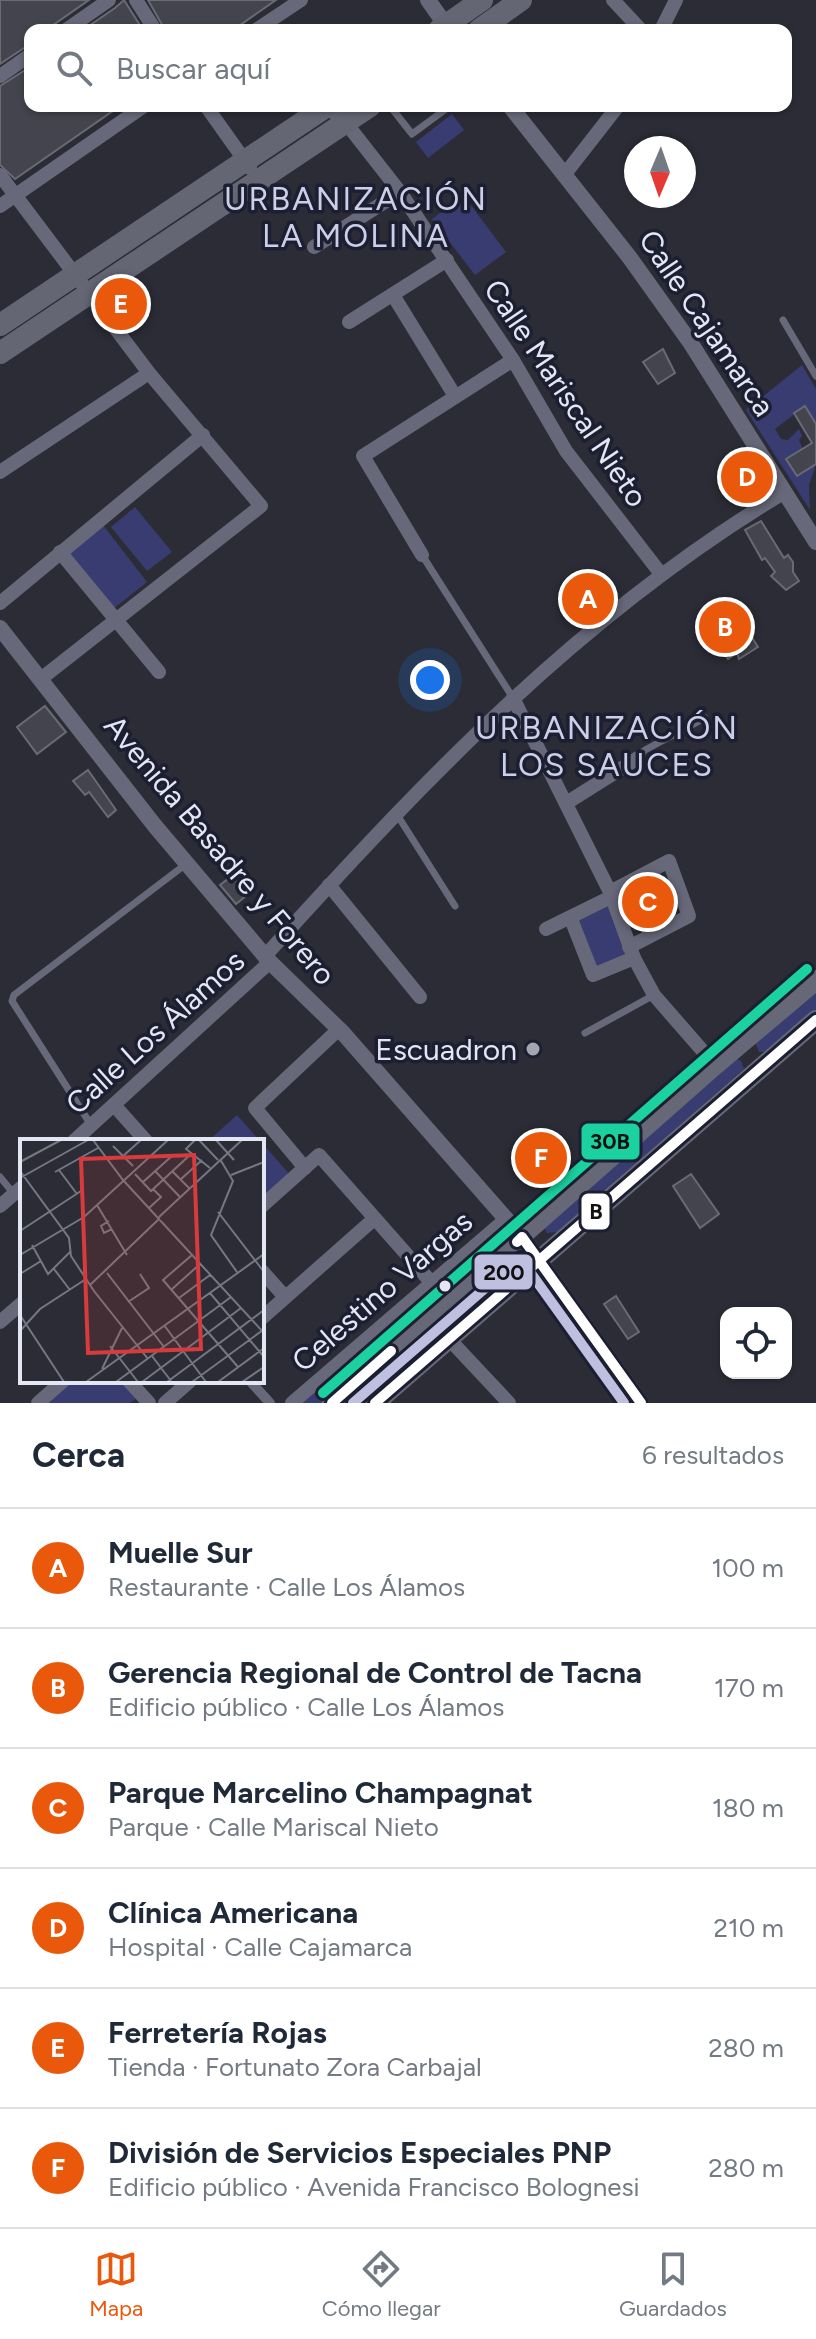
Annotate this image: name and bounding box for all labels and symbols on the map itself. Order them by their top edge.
north arrow [624,136,696,208]
district label: URBANIZACIÓN LA MOLINA [224,180,488,255]
street label: Calle Cajamarca [631,223,783,423]
street label: Calle Mariscal Nieto [476,272,656,514]
pin: E [95,274,147,334]
pin: D [721,447,773,507]
pin: A [562,569,614,629]
pin: B [699,597,751,657]
your location [410,660,450,700]
street label: Avenida Basadre y Forero [96,708,344,992]
district label: URBANIZACIÓN LOS SAUCES [475,709,739,784]
pin: C [622,872,674,932]
street label: Calle Los Álamos [58,942,252,1122]
place label: Escuadron [375,1031,517,1068]
marker: Escuadron [524,1040,542,1058]
line badge: 30B [580,1122,641,1161]
pin: F [515,1128,567,1188]
text: 30B [590,1128,630,1155]
inset map [20,1139,264,1383]
line badge: B [580,1192,611,1231]
text: B [589,1198,603,1225]
street label: Celestino Vargas [284,1203,480,1379]
line badge: 200 [473,1253,534,1291]
text: 200 [483,1259,525,1286]
unlabelled marker [437,1278,453,1294]

